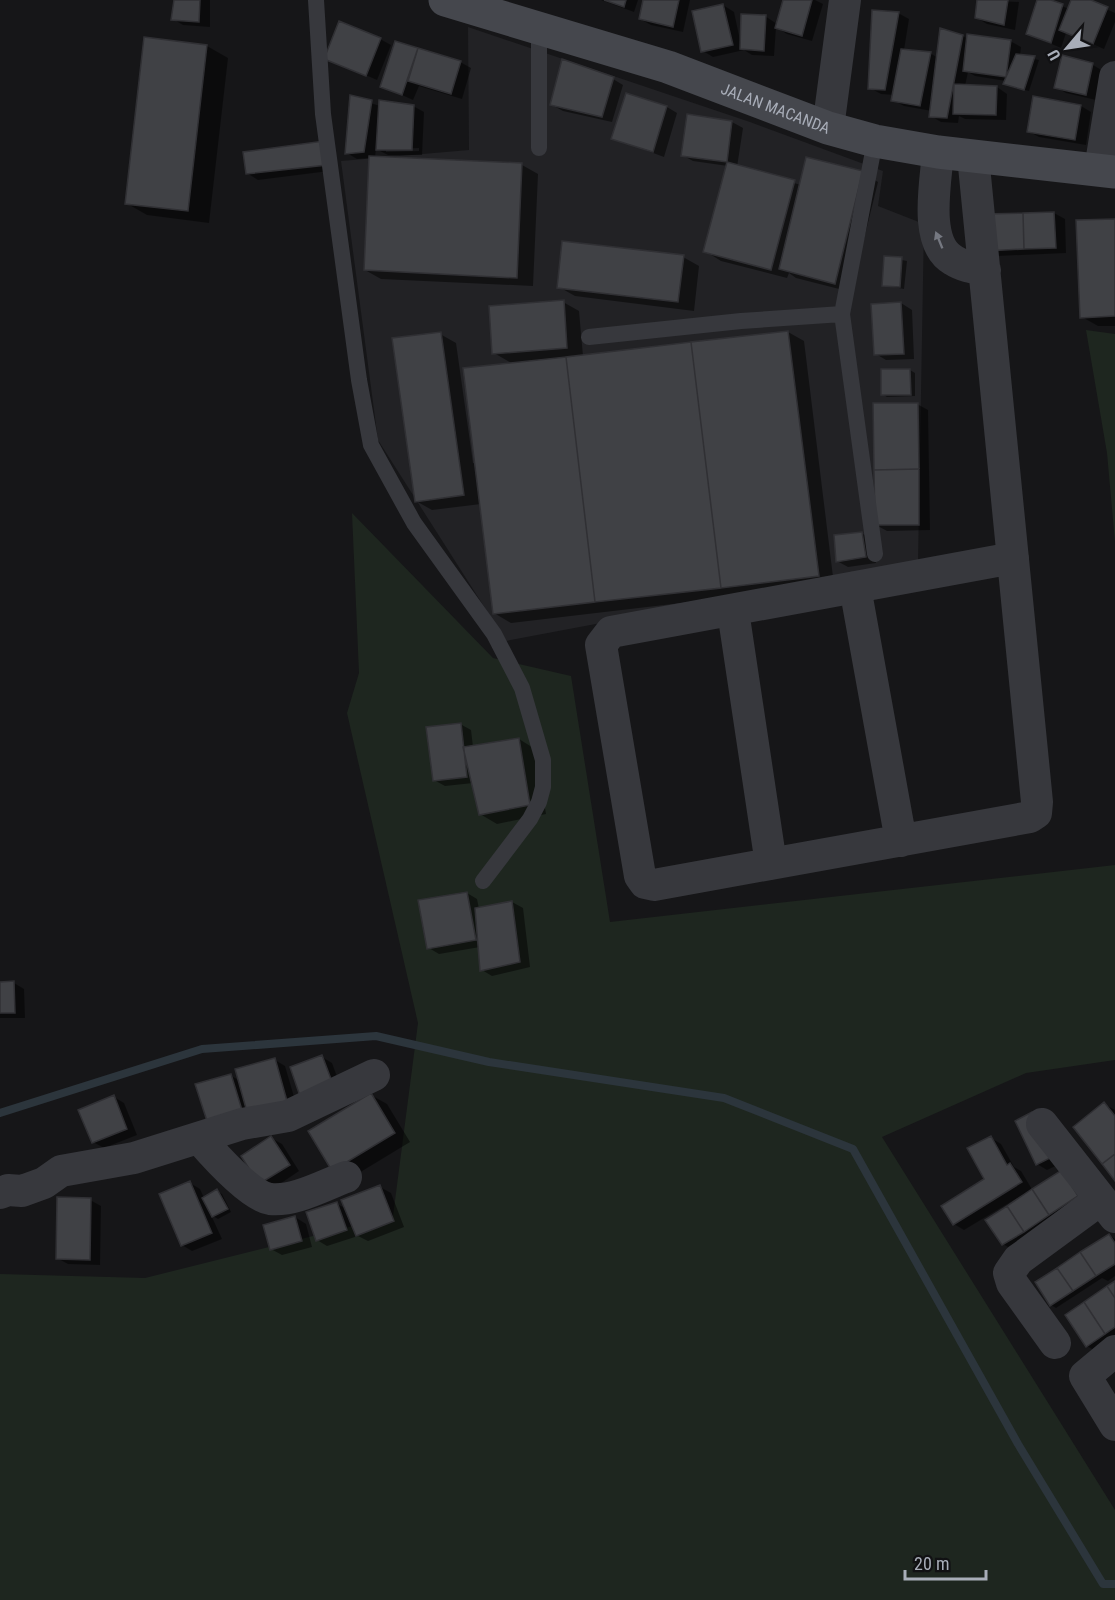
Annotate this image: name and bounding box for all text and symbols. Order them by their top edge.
north arrow [1037,18,1097,78]
text: U [1044,46,1065,64]
street label: JALAN MACANDA [718,79,833,137]
one-way arrow [934,231,944,249]
scale bar [905,1543,986,1581]
text: 20 m [914,1553,949,1574]

